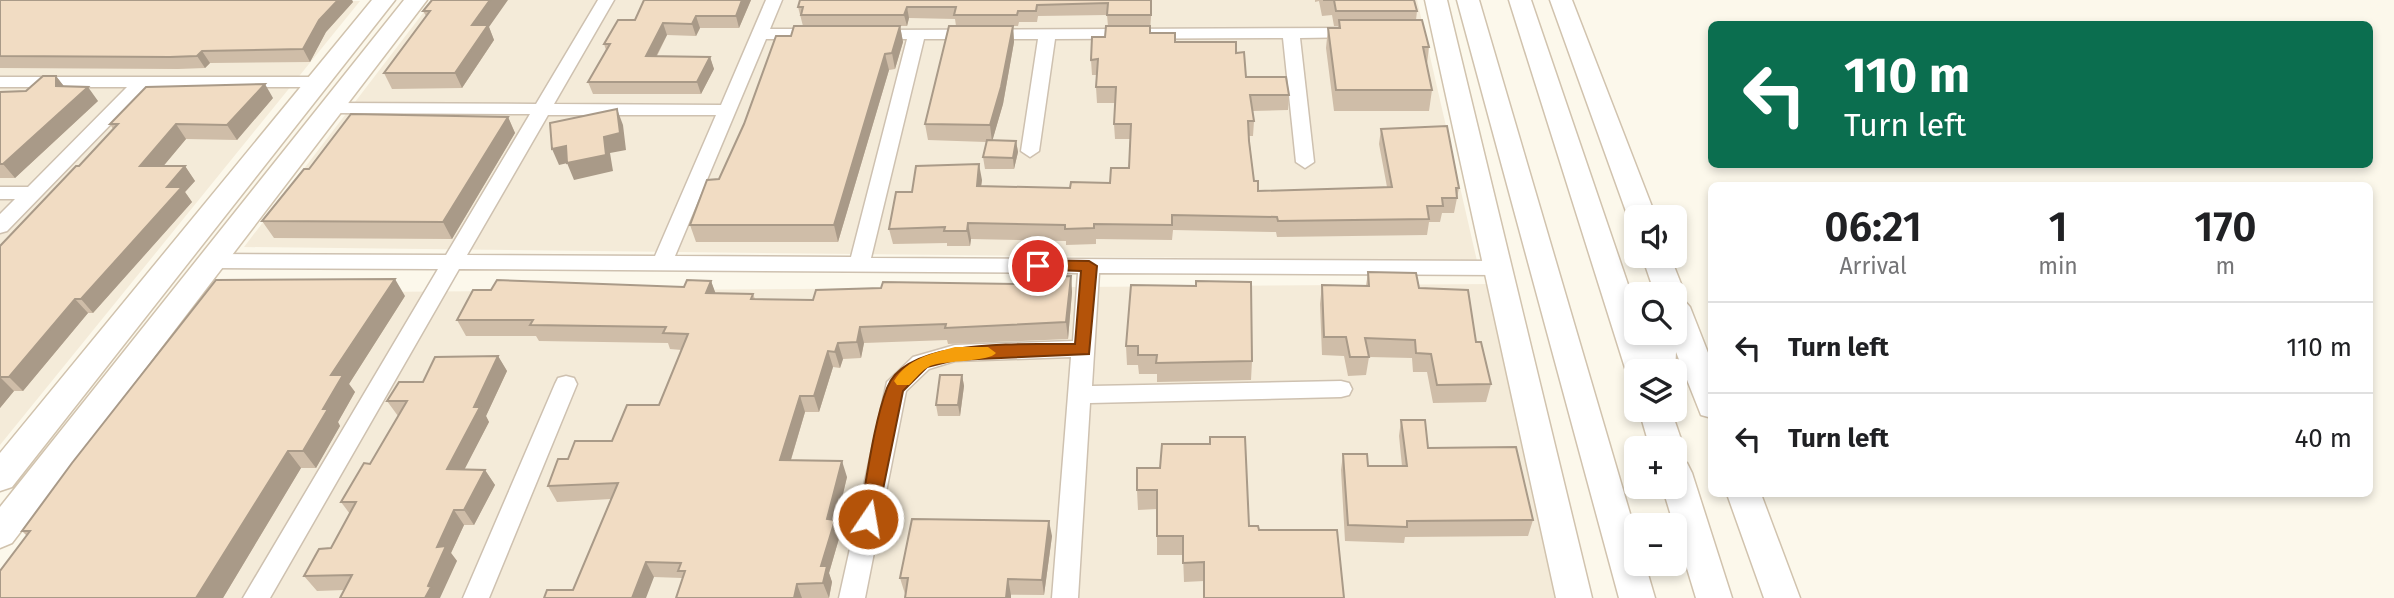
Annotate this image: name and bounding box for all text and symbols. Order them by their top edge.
text: 110 m [1844,46,1970,105]
icon: left [1729,49,1820,140]
text: Turn left [1844,106,1966,144]
text: 06:21 [1824,202,1922,252]
text: 1 [2048,202,2068,252]
text: 170 [2194,202,2257,252]
map controls [1624,205,1687,576]
button: sound [1624,205,1687,268]
pin [1008,236,1068,296]
icon: arrive [1019,247,1057,285]
text: Arrival [1839,252,1907,280]
text: min [2038,252,2078,280]
text: m [2216,252,2235,280]
button: search [1624,282,1687,345]
icon: left [1729,329,1767,367]
text: Turn left [1788,332,1889,363]
text: 110 m [2286,332,2352,363]
button: layers [1624,359,1687,422]
icon: left [1729,420,1767,458]
text: Turn left [1788,423,1889,454]
text: 40 m [2294,423,2352,454]
button: + [1624,436,1687,499]
position arrow [831,482,905,556]
button: − [1624,513,1687,576]

